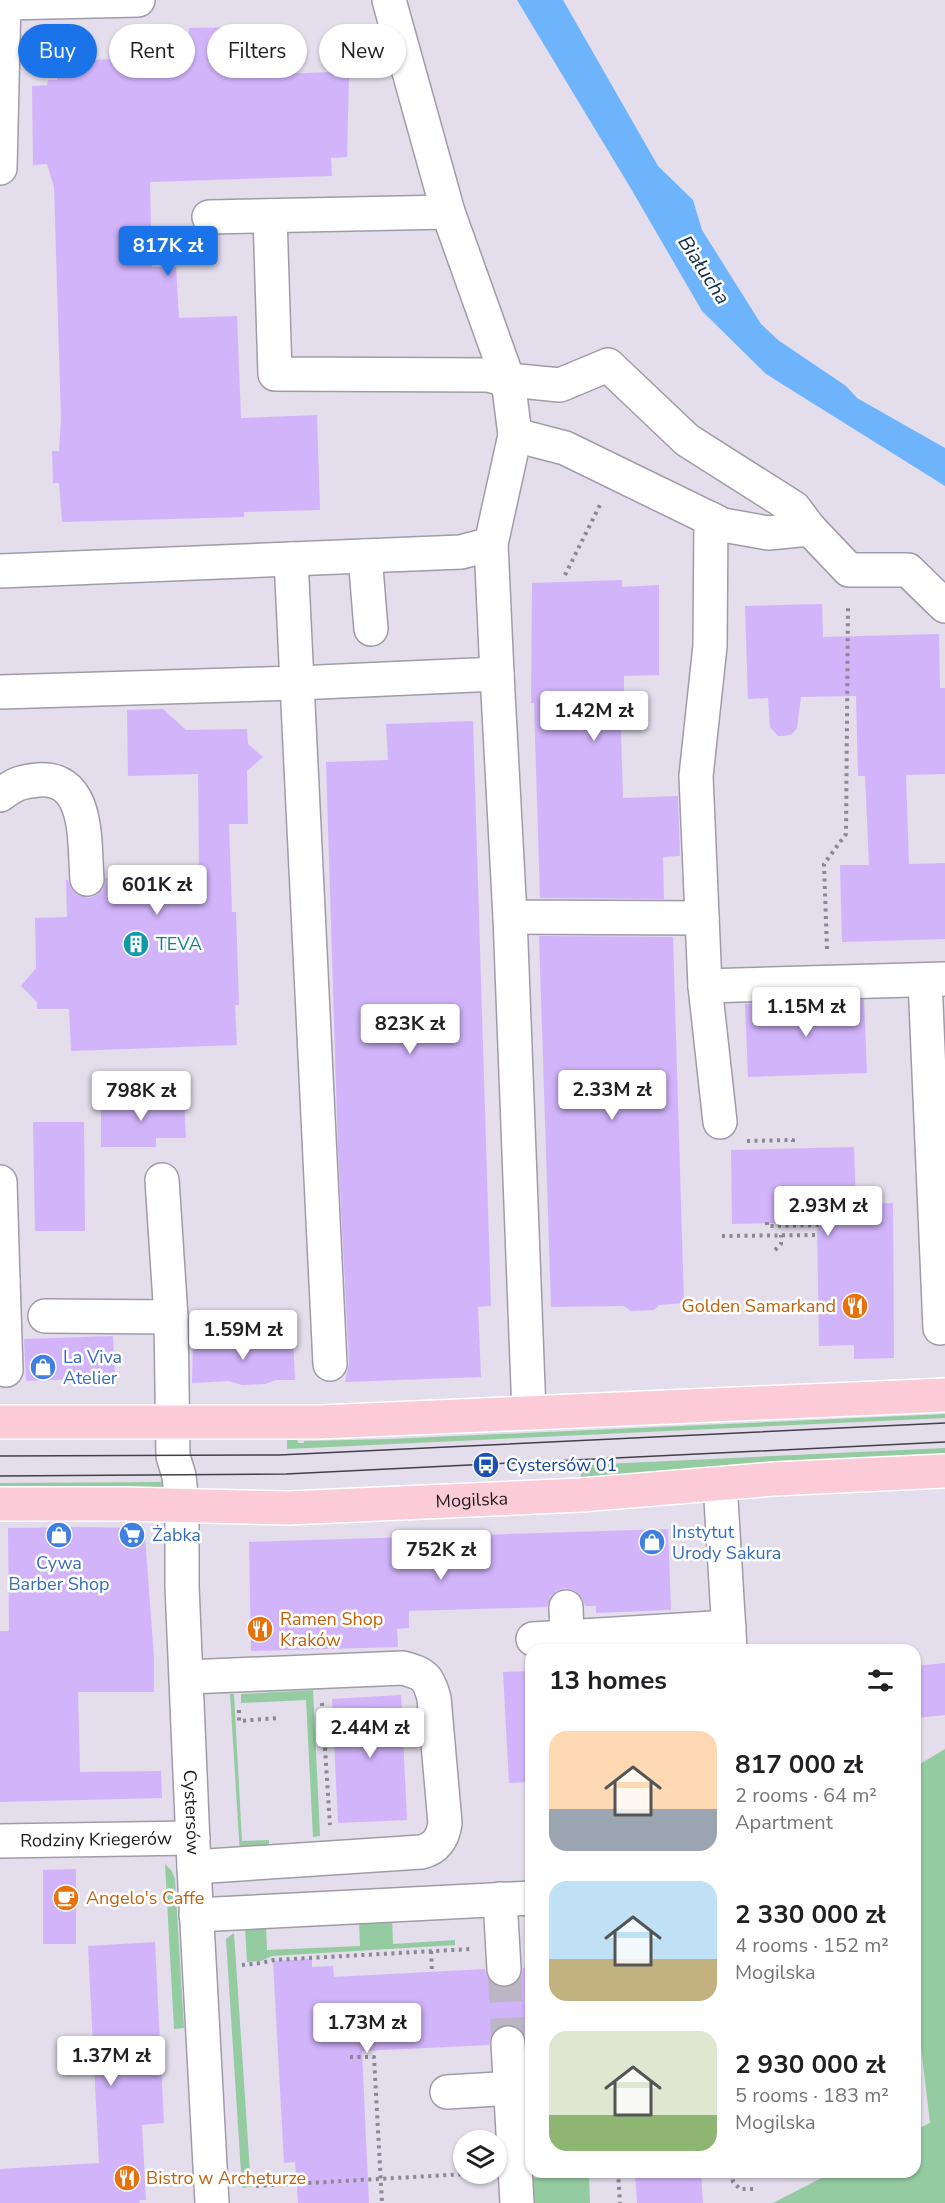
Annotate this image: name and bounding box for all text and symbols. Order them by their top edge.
chip: Buy [18,24,97,78]
chip: Rent [109,24,195,78]
chip: Filters [207,24,307,78]
chip: New [319,24,406,78]
pin: 817K zł [113,226,223,277]
water label: Białucha [672,230,736,310]
text: 817K zł [133,232,203,259]
pin: 1.42M zł [532,691,656,742]
text: 1.42M zł [554,697,634,724]
pin: 601K zł [102,865,212,916]
text: 601K zł [122,871,192,898]
building icon: TEVA [121,929,151,959]
place label: TEVA [156,932,202,956]
pin: 1.15M zł [744,987,868,1038]
text: 1.15M zł [766,993,846,1020]
pin: 823K zł [355,1004,465,1055]
text: 823K zł [375,1010,445,1037]
pin: 2.33M zł [550,1070,674,1121]
pin: 798K zł [86,1071,196,1122]
text: 2.33M zł [572,1076,652,1103]
text: 798K zł [106,1077,176,1104]
pin: 2.93M zł [766,1186,890,1237]
text: 2.93M zł [788,1192,868,1219]
restaurant icon: Golden Samarkand [840,1291,870,1321]
place label: Golden Samarkand [682,1294,836,1318]
pin: 1.59M zł [181,1310,305,1361]
text: 1.59M zł [203,1316,283,1343]
place label: La Viva Atelier [63,1345,122,1390]
shop icon: La Viva Atelier [28,1352,58,1382]
bus stop icon: Cystersów 01 [471,1450,501,1480]
place label: Cystersów 01 [506,1453,617,1477]
street label: Mogilska [435,1486,509,1513]
shop icon: Cywa Barber Shop [44,1520,74,1550]
supermarket icon: Żabka [117,1520,147,1550]
place label: Instytut Urody Sakura [672,1520,781,1565]
place label: Żabka [152,1523,201,1547]
shop icon: Instytut Urody Sakura [637,1527,667,1557]
pin: 752K zł [386,1530,496,1581]
text: 752K zł [406,1536,476,1563]
place label: Cywa Barber Shop [8,1551,110,1596]
place label: Ramen Shop Kraków [280,1607,383,1652]
restaurant icon: Ramen Shop Kraków [245,1614,275,1644]
text: 13 homes [549,1663,667,1698]
icon: filters [864,1664,897,1697]
pin: 2.44M zł [308,1708,432,1759]
text: 2.44M zł [330,1714,410,1741]
text: 817 000 zł [735,1747,863,1782]
icon: home [597,1755,669,1827]
street label: Cystersów [178,1769,205,1856]
text: 2 rooms · 64 m² [735,1782,877,1809]
text: Apartment [735,1809,833,1836]
street label: Rodziny Kriegerów [20,1826,172,1853]
cafe icon: Angelo's Caffe [51,1883,81,1913]
place label: Angelo's Caffe [86,1886,204,1910]
text: 2 330 000 zł [735,1897,886,1932]
icon: home [597,1905,669,1977]
text: 4 rooms · 152 m² [735,1932,889,1959]
text: Mogilska [735,1959,816,1986]
pin: 1.73M zł [305,2003,429,2054]
text: 1.73M zł [327,2009,407,2036]
pin: 1.37M zł [49,2036,173,2087]
text: 1.37M zł [71,2042,151,2069]
text: 2 930 000 zł [735,2047,886,2082]
icon: home [597,2055,669,2127]
text: 5 rooms · 183 m² [735,2082,889,2109]
text: Mogilska [735,2109,816,2136]
map controls [453,2130,507,2184]
button: layers [453,2130,507,2184]
restaurant icon: Bistro w Archeturze [112,2163,142,2193]
place label: Bistro w Archeturze [146,2166,306,2190]

